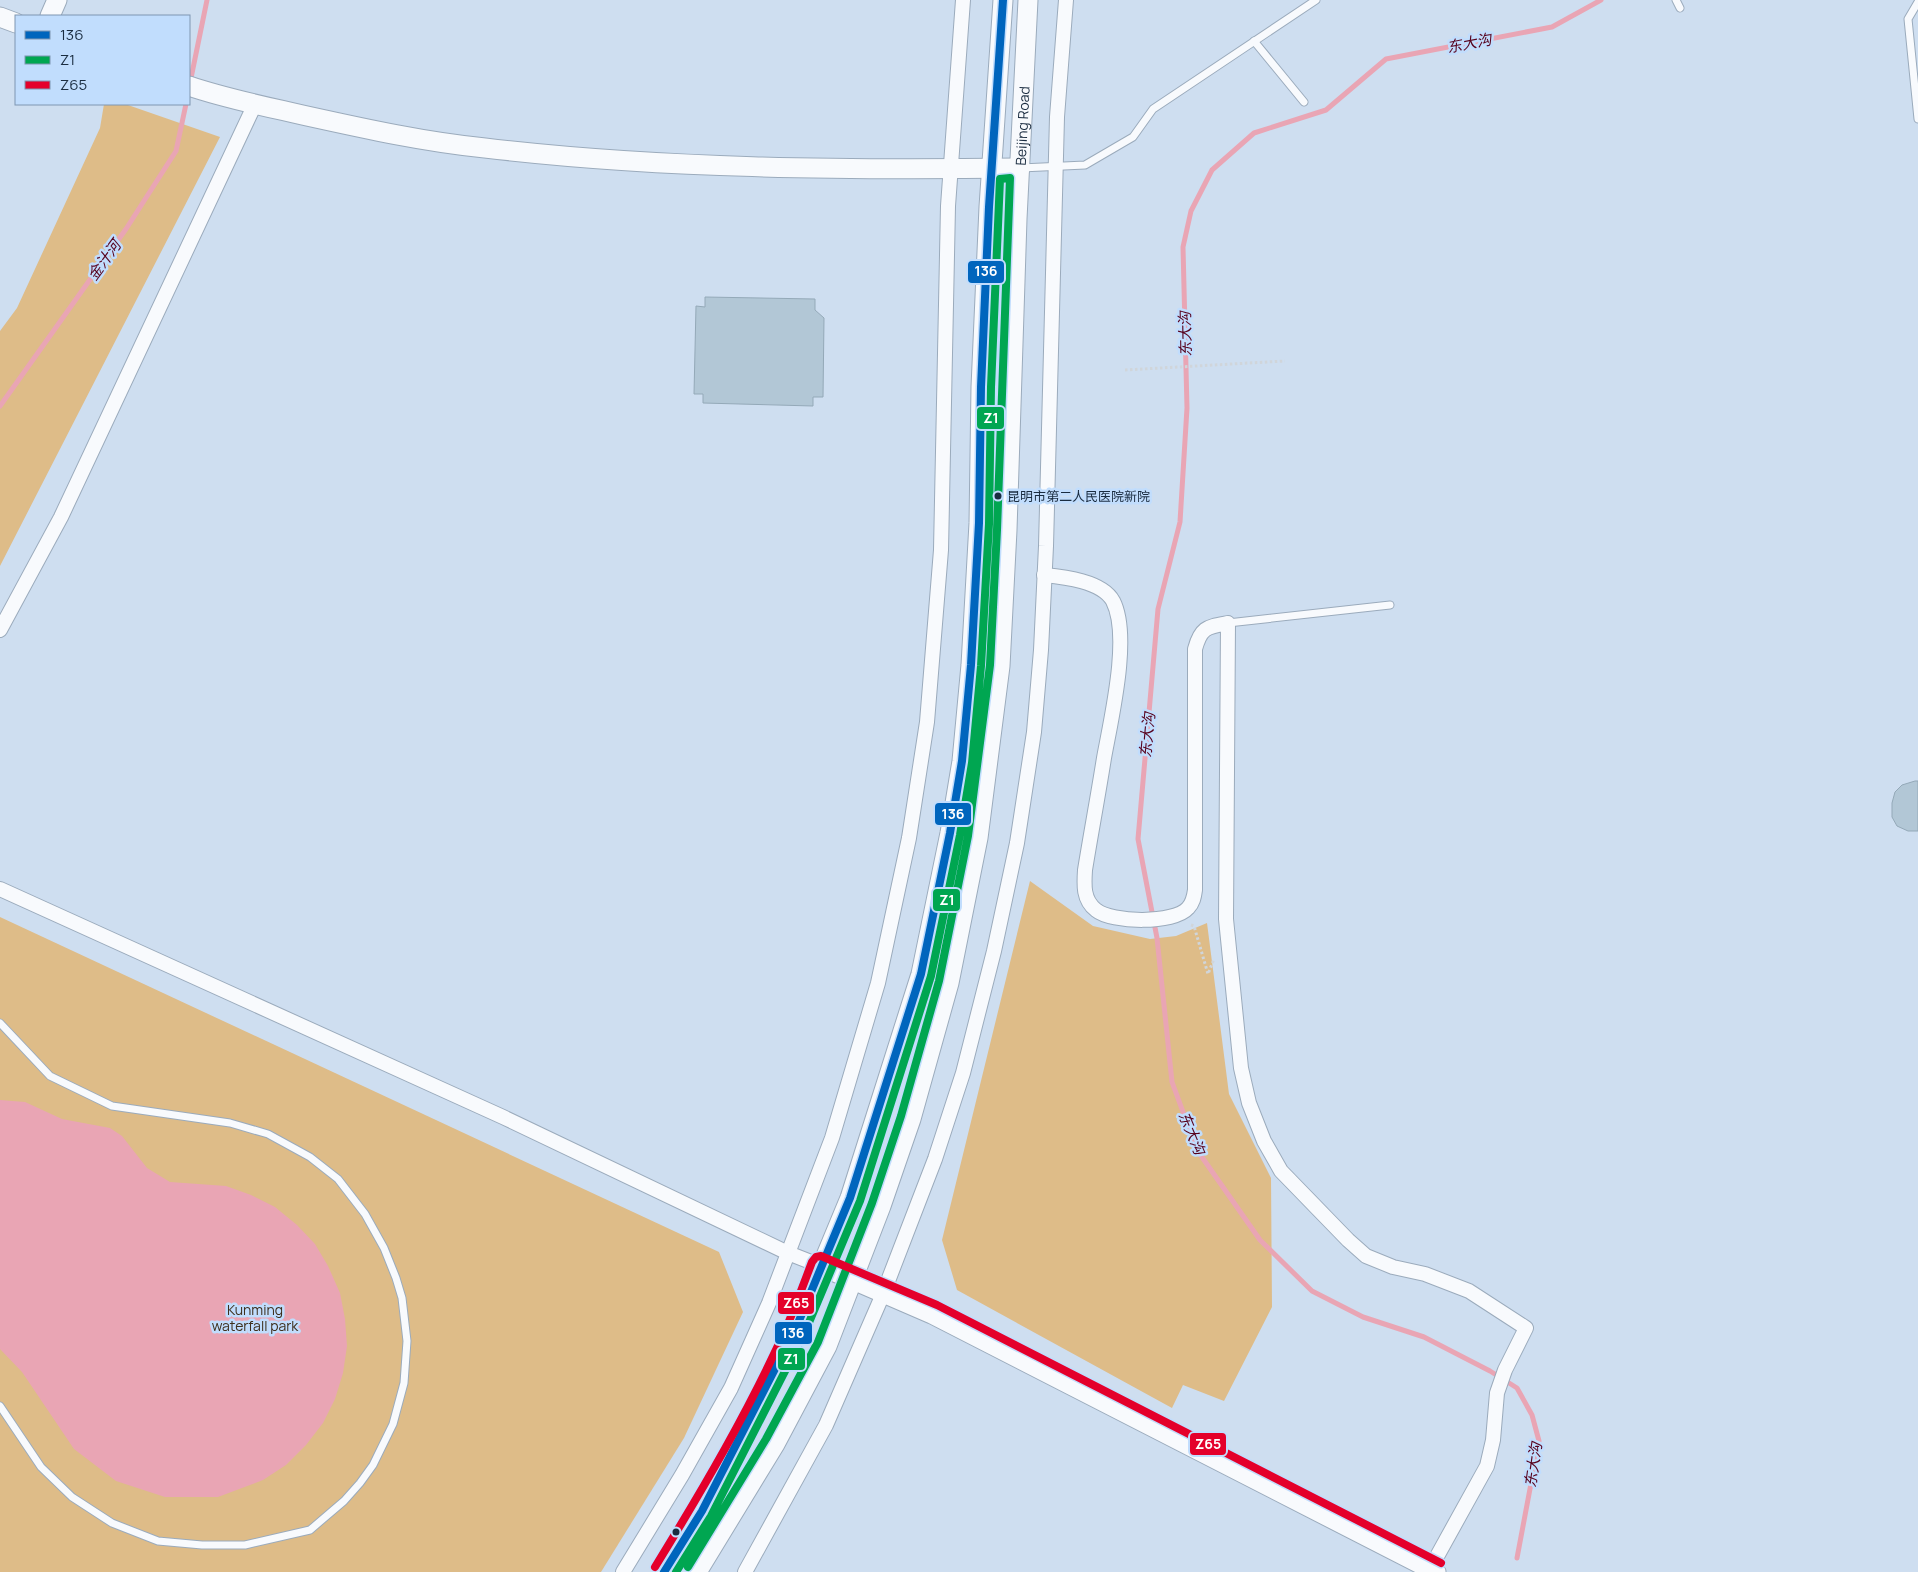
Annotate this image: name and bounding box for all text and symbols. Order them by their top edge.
legend [15,15,190,105]
text: 136 [60,24,83,45]
water label: 东大沟 [1445,28,1495,58]
text: Z1 [60,49,75,70]
text: Z65 [60,74,87,95]
street label: Beijing Road [1010,86,1033,166]
water label: 金汁河 [82,233,127,284]
line badge: 136 [967,260,1005,284]
text: 136 [975,261,997,280]
water label: 东大沟 [1174,309,1196,357]
line badge: Z1 [976,406,1005,430]
text: Z1 [983,408,999,427]
place label: 昆明市第二人民医院新院 [1007,487,1150,505]
marker: 昆明市第二人民医院新院 [993,491,1003,501]
water label: 东大沟 [1135,710,1160,758]
line badge: 136 [934,802,972,826]
text: 136 [942,804,964,823]
line badge: Z1 [932,888,961,912]
text: Z1 [939,890,955,909]
water label: 东大沟 [1174,1108,1211,1160]
line badge: Z65 [777,1291,815,1315]
text: Z65 [783,1293,809,1312]
park label: Kunming waterfall park [212,1300,299,1335]
line badge: 136 [774,1321,813,1345]
text: 136 [782,1323,804,1342]
line badge: Z1 [777,1347,806,1371]
text: Z1 [783,1349,799,1368]
line badge: Z65 [1189,1432,1227,1456]
text: Z65 [1195,1434,1221,1453]
water label: 东大沟 [1519,1439,1547,1489]
unlabelled marker [671,1527,681,1537]

